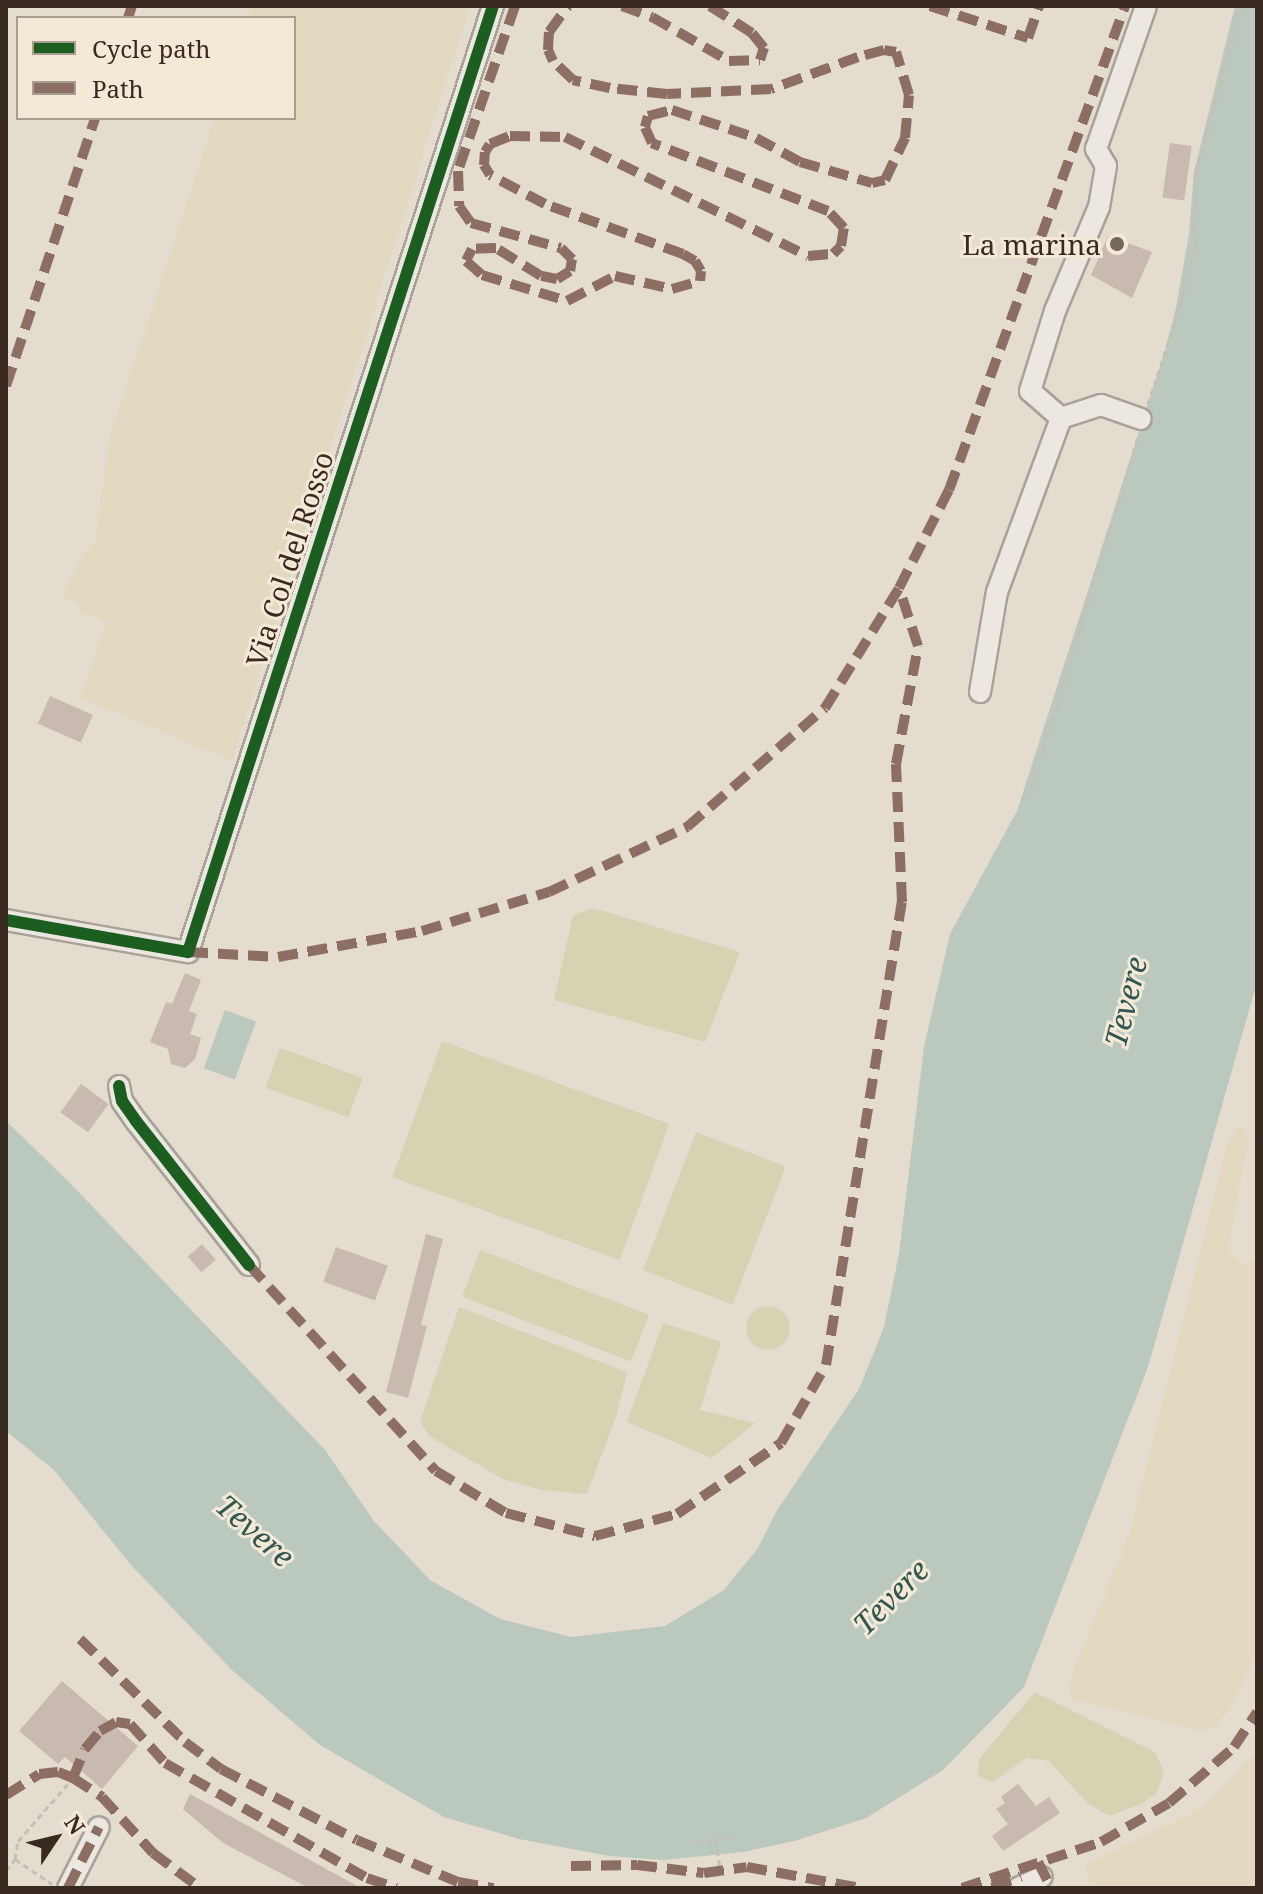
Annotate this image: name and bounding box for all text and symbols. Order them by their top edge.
legend [16,16,296,120]
text: Cycle path [92,32,211,65]
text: Path [92,72,144,105]
place label: La marina [962,227,1101,261]
marker: La marina [1108,235,1126,253]
street label: Via Col del Rosso [238,447,340,671]
water label: Tevere [1097,953,1155,1051]
water label: Tevere [209,1487,301,1575]
water label: Tevere [846,1552,936,1642]
north arrow [16,1798,96,1878]
text: N [58,1809,93,1840]

